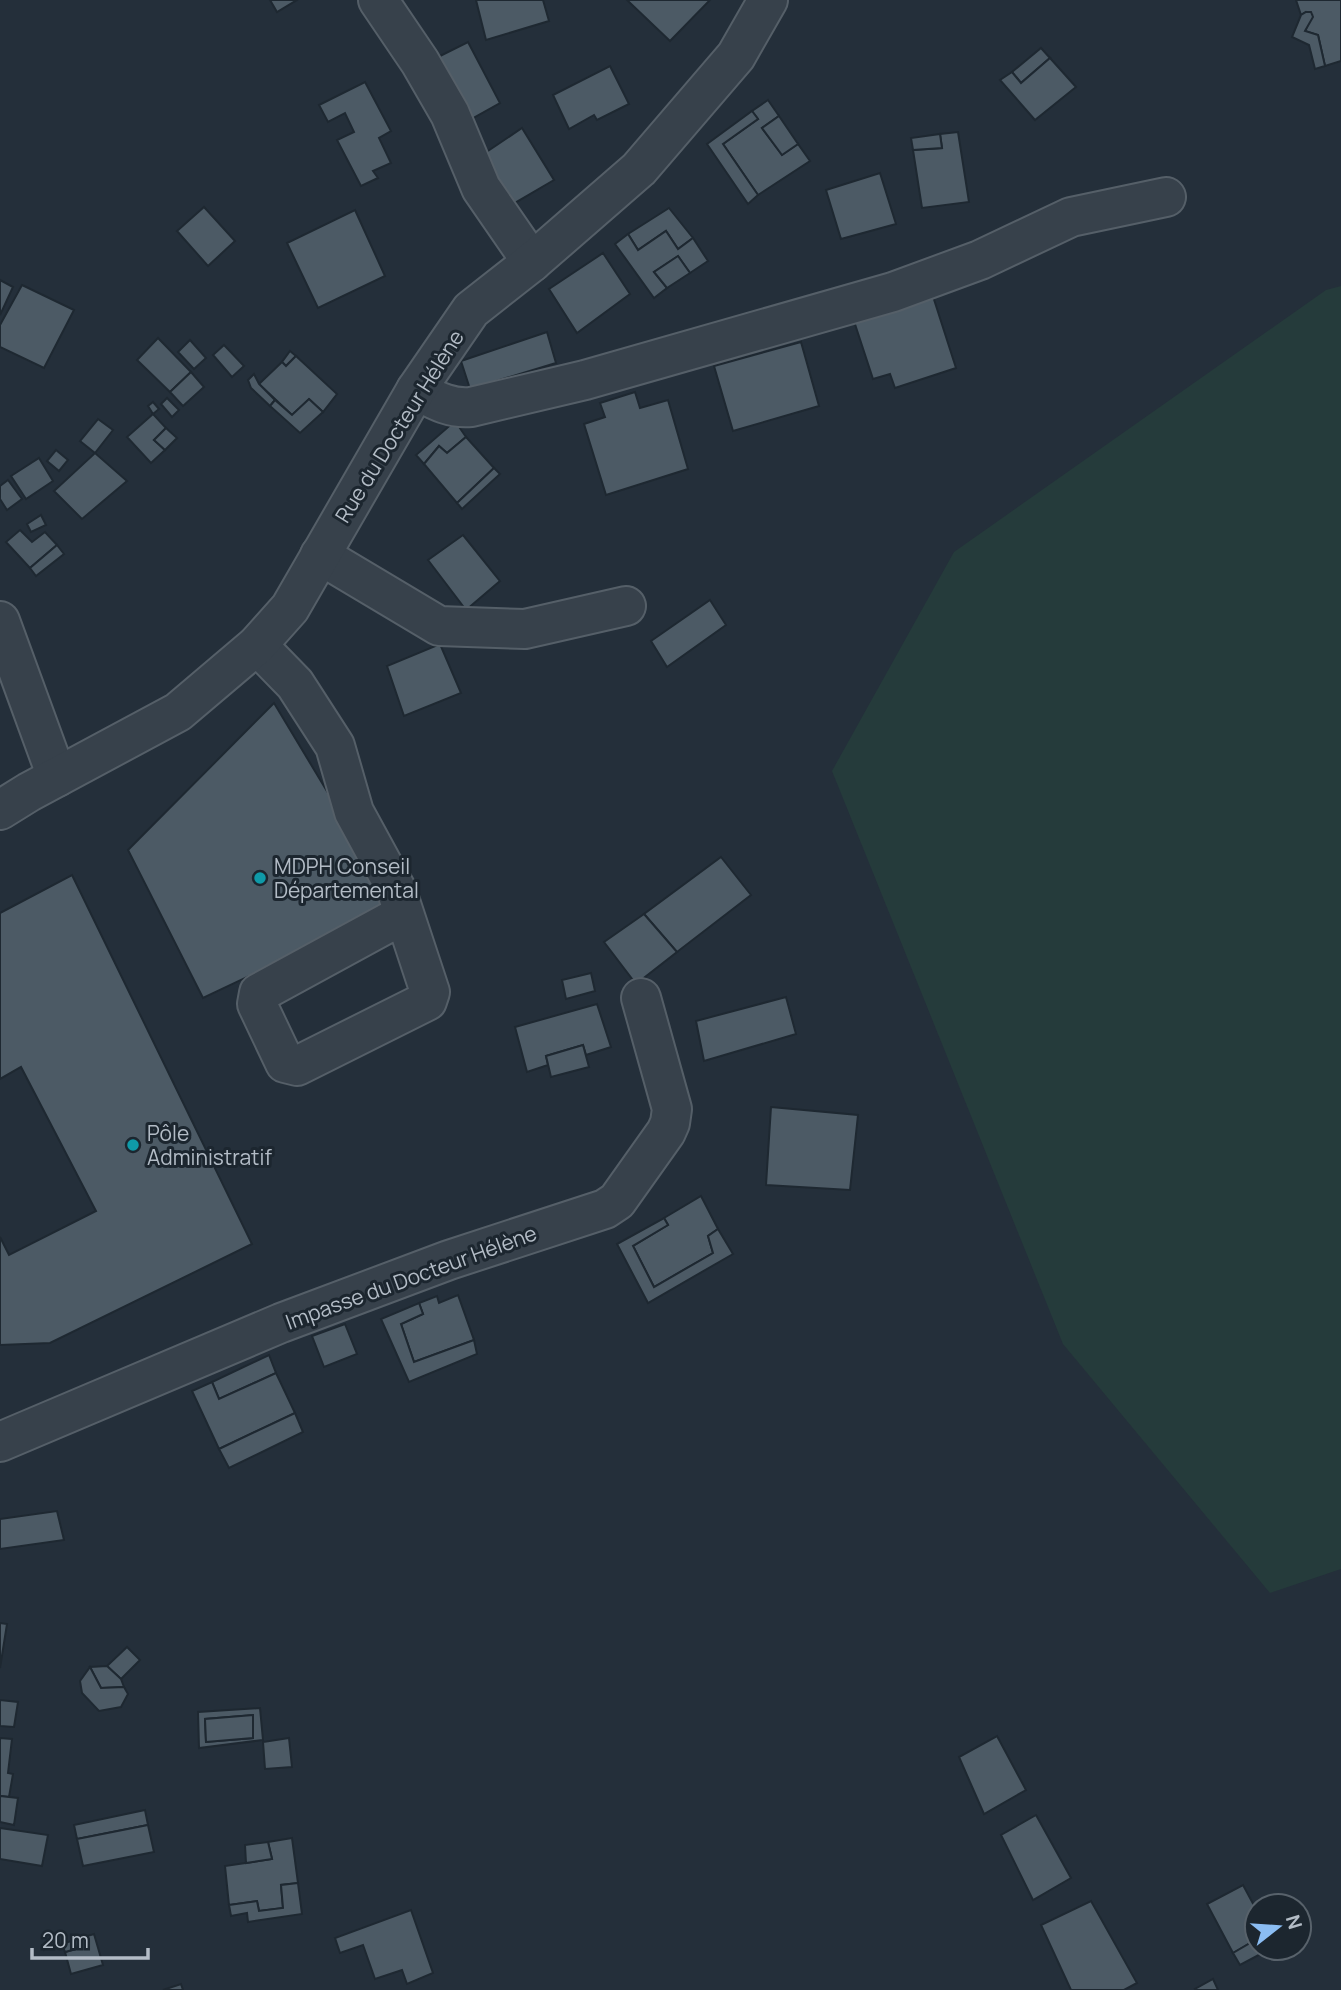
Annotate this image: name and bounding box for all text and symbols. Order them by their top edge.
street label: Rue du Docteur Hélène [328,324,470,528]
place label: MDPH Conseil Départemental [274,852,419,904]
marker: MDPH Conseil Départemental [252,870,268,886]
place label: Pôle Administratif [147,1119,272,1171]
marker: Pôle Administratif [125,1137,141,1153]
street label: Impasse du Docteur Hélène [282,1218,540,1336]
north arrow [1243,1892,1313,1962]
text: N [1280,1912,1309,1932]
scale bar [32,1916,147,1960]
text: 20 m [42,1926,89,1954]

